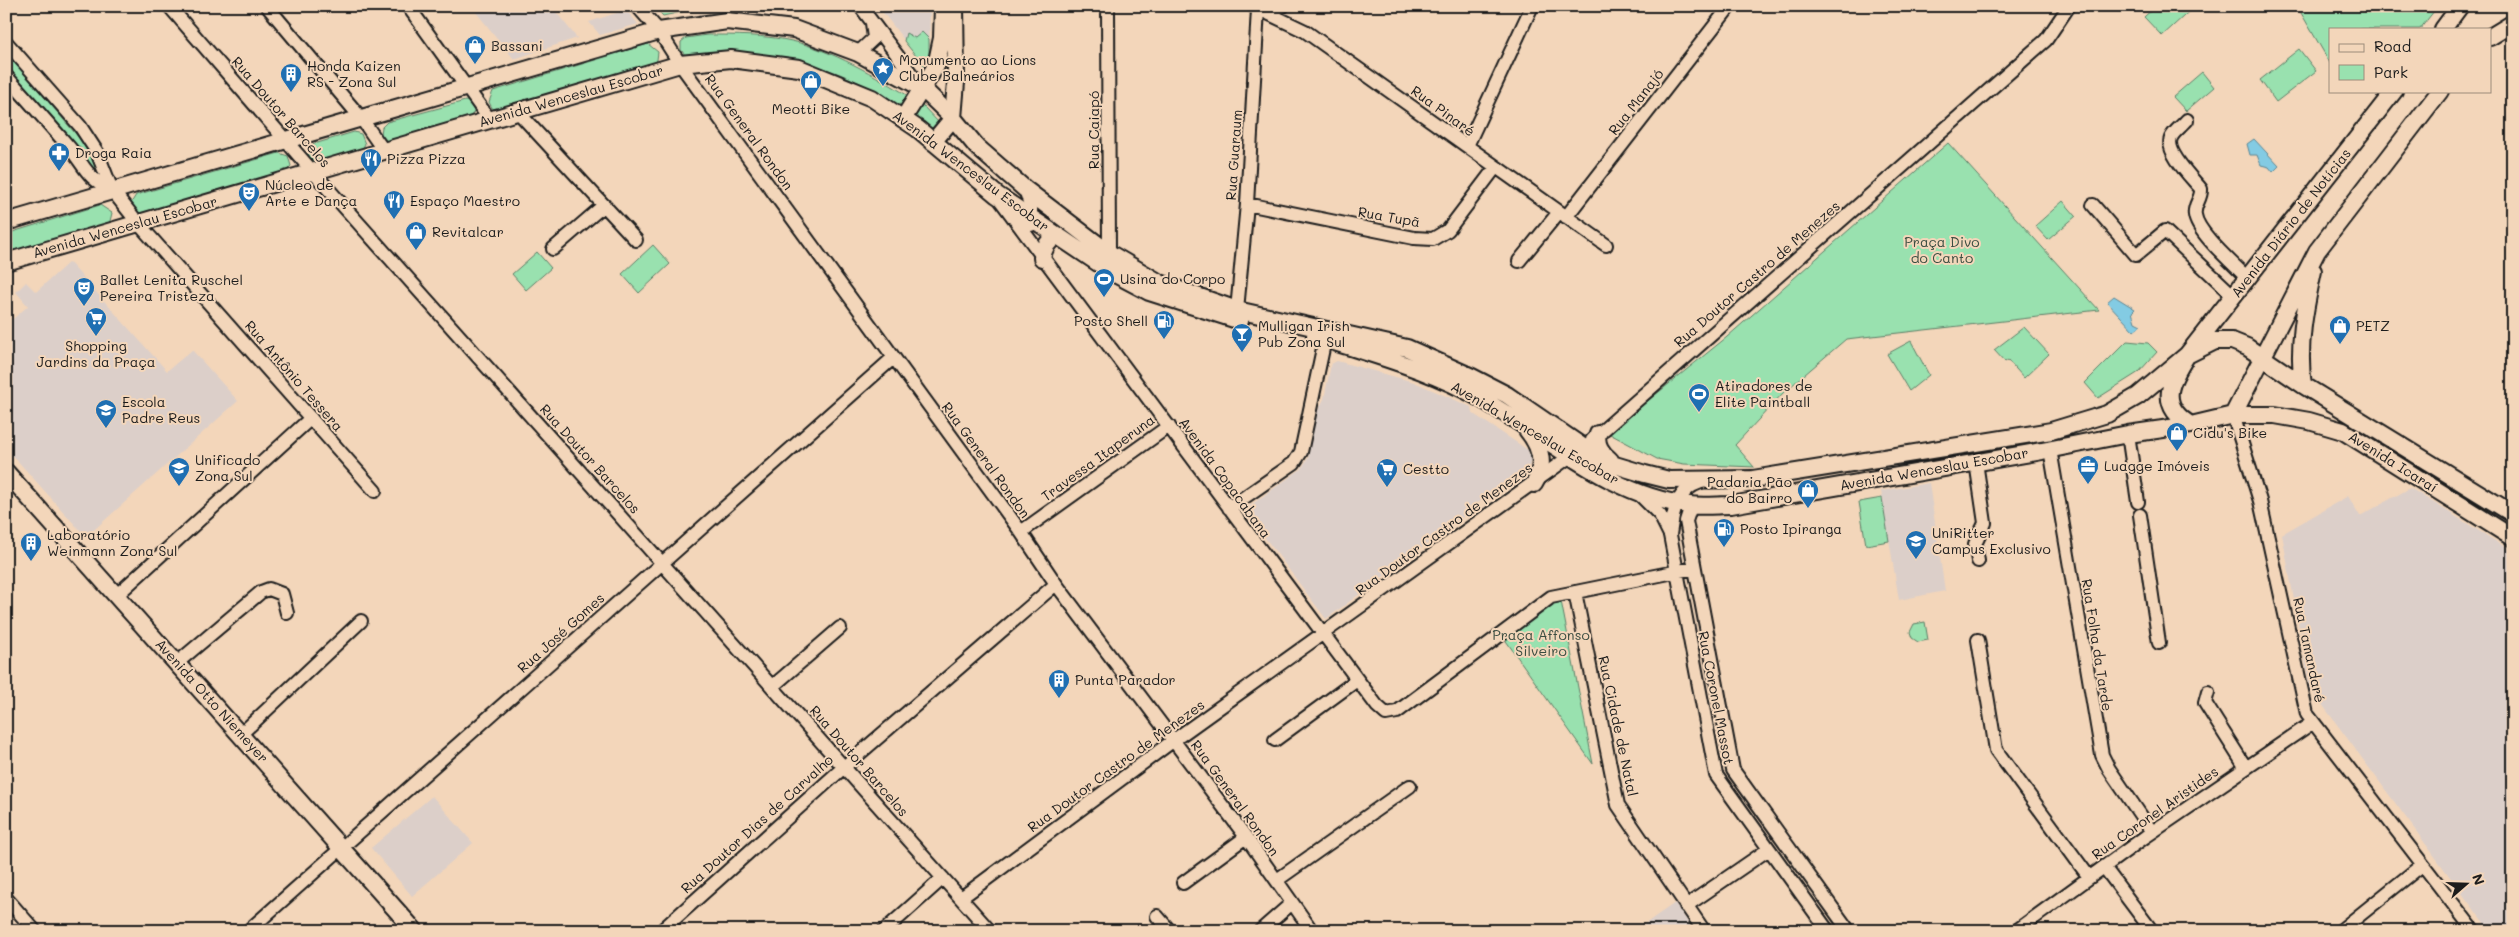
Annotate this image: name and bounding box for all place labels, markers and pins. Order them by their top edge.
shop icon: Bassani [463,34,487,65]
place label: Bassani [491,36,543,55]
place label: Monumento ao Lions Clube Balneários [899,50,1036,85]
place label: Honda Kaizen RS - Zona Sul [307,56,401,91]
place icon: Monumento ao Lions Clube Balneários [871,56,895,87]
building icon: Honda Kaizen RS - Zona Sul [279,62,303,93]
shop icon: Meotti Bike [799,69,823,100]
place label: Meotti Bike [772,99,850,118]
pharmacy icon: Droga Raia [47,141,71,172]
place label: Droga Raia [75,143,152,162]
restaurant icon: Pizza Pizza [359,147,383,178]
place label: Pizza Pizza [387,149,466,168]
place label: Núcleo de Arte e Dança [265,175,357,210]
theatre icon: Núcleo de Arte e Dança [237,181,261,212]
restaurant icon: Espaço Maestro [382,189,406,220]
place label: Espaço Maestro [410,191,520,210]
shop icon: Revitalcar [404,220,428,251]
place label: Revitalcar [432,222,504,241]
sports icon: Usina do Corpo [1092,267,1116,298]
place label: Usina do Corpo [1120,269,1225,288]
place label: Ballet Lenita Ruschel Pereira Tristeza [100,270,243,305]
theatre icon: Ballet Lenita Ruschel Pereira Tristeza [72,276,96,307]
supermarket icon: Shopping Jardins da Praça [84,306,108,337]
fuel station icon: Posto Shell [1152,309,1176,340]
place label: Posto Shell [1074,311,1148,330]
shop icon: PETZ [2328,314,2352,345]
place label: Mulligan Irish Pub Zona Sul [1258,316,1349,351]
place label: PETZ [2356,316,2390,335]
bar icon: Mulligan Irish Pub Zona Sul [1230,322,1254,353]
place label: Shopping Jardins da Praça [37,336,155,371]
place label: Atiradores de Elite Paintball [1715,376,1813,411]
sports icon: Atiradores de Elite Paintball [1687,382,1711,413]
place label: Escola Padre Reus [122,392,200,427]
school or university icon: Escola Padre Reus [94,398,118,429]
shop icon: Cidu's Bike [2165,421,2189,452]
place label: Cidu's Bike [2193,423,2267,442]
place label: Unificado Zona Sul [195,450,260,485]
office icon: Luagge Imóveis [2076,454,2100,485]
school or university icon: Unificado Zona Sul [167,456,191,487]
place label: Luagge Imóveis [2104,456,2210,475]
supermarket icon: Cestto [1375,457,1399,488]
place label: Cestto [1403,459,1449,478]
place label: Padaria Pão do Bairro [1707,472,1792,507]
shop icon: Padaria Pão do Bairro [1796,478,1820,509]
fuel station icon: Posto Ipiranga [1712,517,1736,548]
place label: Posto Ipiranga [1740,519,1842,538]
place label: UniRitter Campus Exclusivo [1932,523,2051,558]
place label: Laboratório Weinmann Zona Sul [47,525,178,560]
school or university icon: UniRitter Campus Exclusivo [1904,529,1928,560]
building icon: Laboratório Weinmann Zona Sul [19,531,43,562]
building icon: Punta Parador [1047,668,1071,699]
place label: Punta Parador [1075,670,1176,689]

